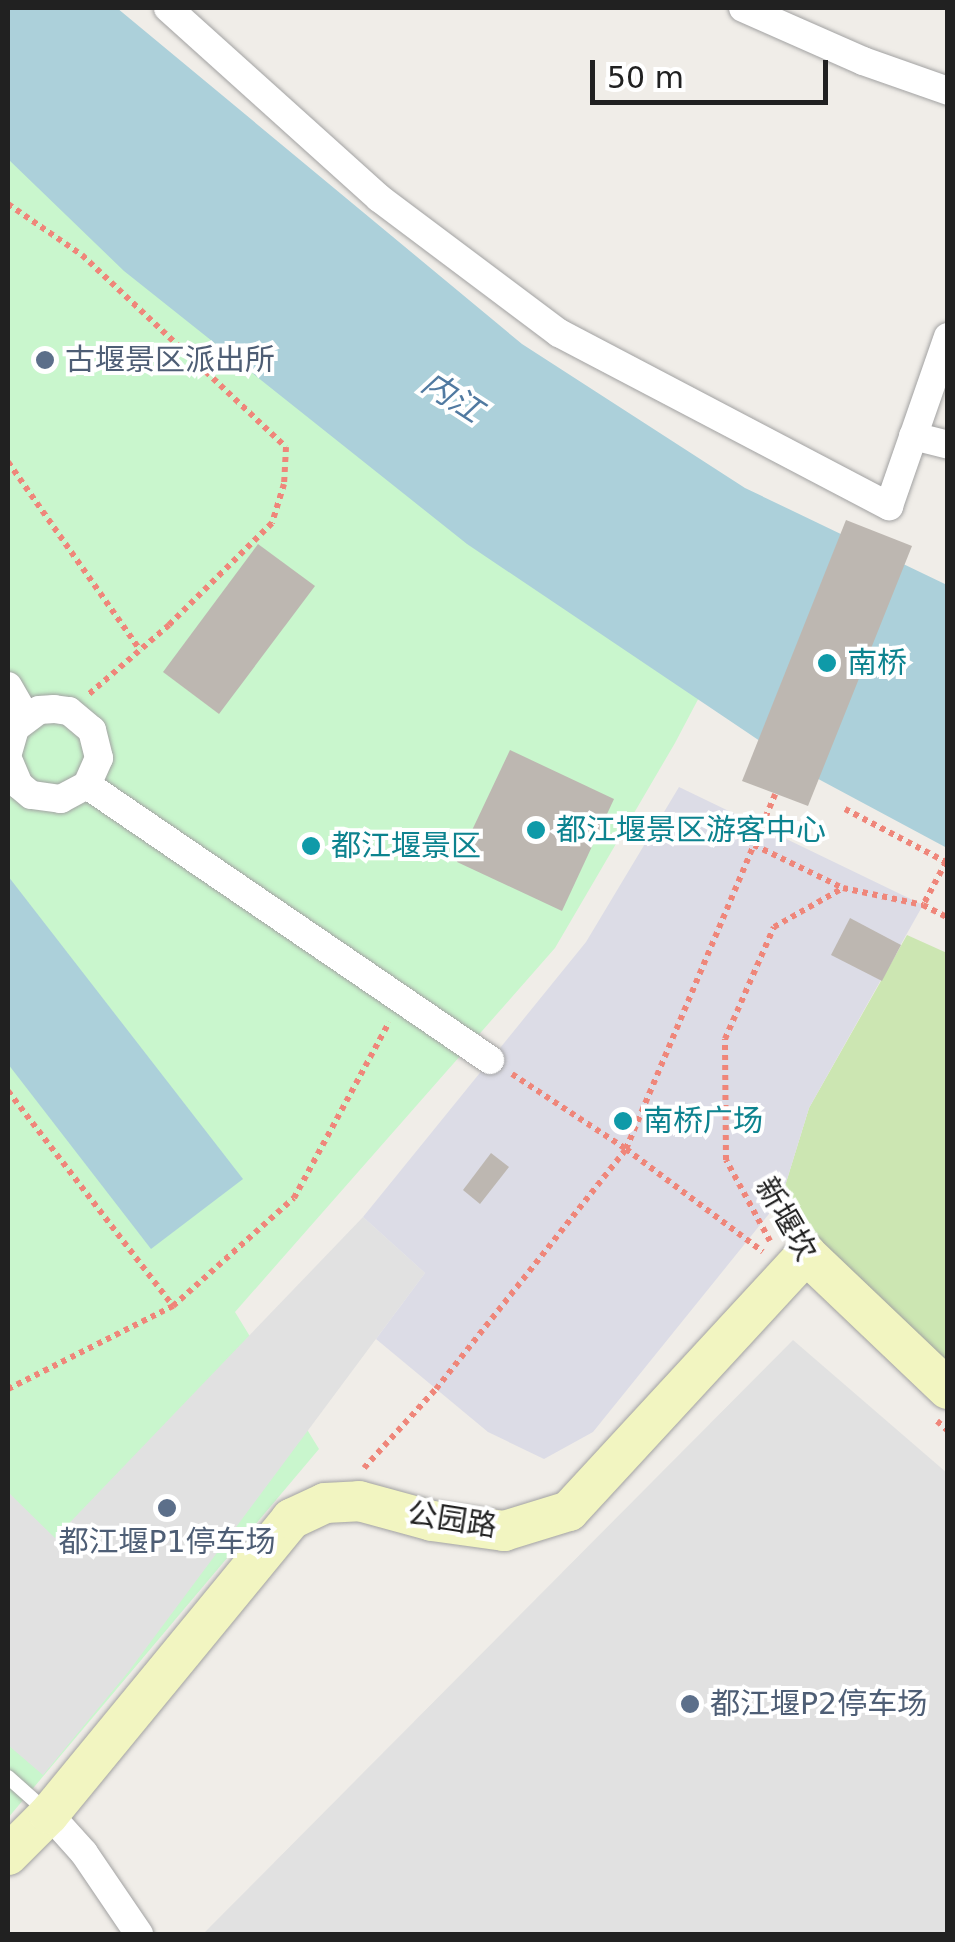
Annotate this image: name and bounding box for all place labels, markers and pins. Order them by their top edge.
place label: 古堰景区派出所 [65,342,275,378]
marker: 古堰景区派出所 [34,349,56,371]
place label: 南桥 [847,645,907,681]
marker: 南桥 [816,652,838,674]
place label: 都江堰景区游客中心 [556,812,826,848]
marker: 都江堰景区游客中心 [525,819,547,841]
place label: 都江堰景区 [331,828,481,864]
marker: 都江堰景区 [300,835,322,857]
place label: 南桥广场 [643,1103,763,1139]
marker: 南桥广场 [612,1110,634,1132]
marker: 都江堰P1停车场 [156,1497,178,1519]
place label: 都江堰P1停车场 [58,1524,276,1560]
place label: 都江堰P2停车场 [710,1686,927,1722]
marker: 都江堰P2停车场 [679,1693,701,1715]

